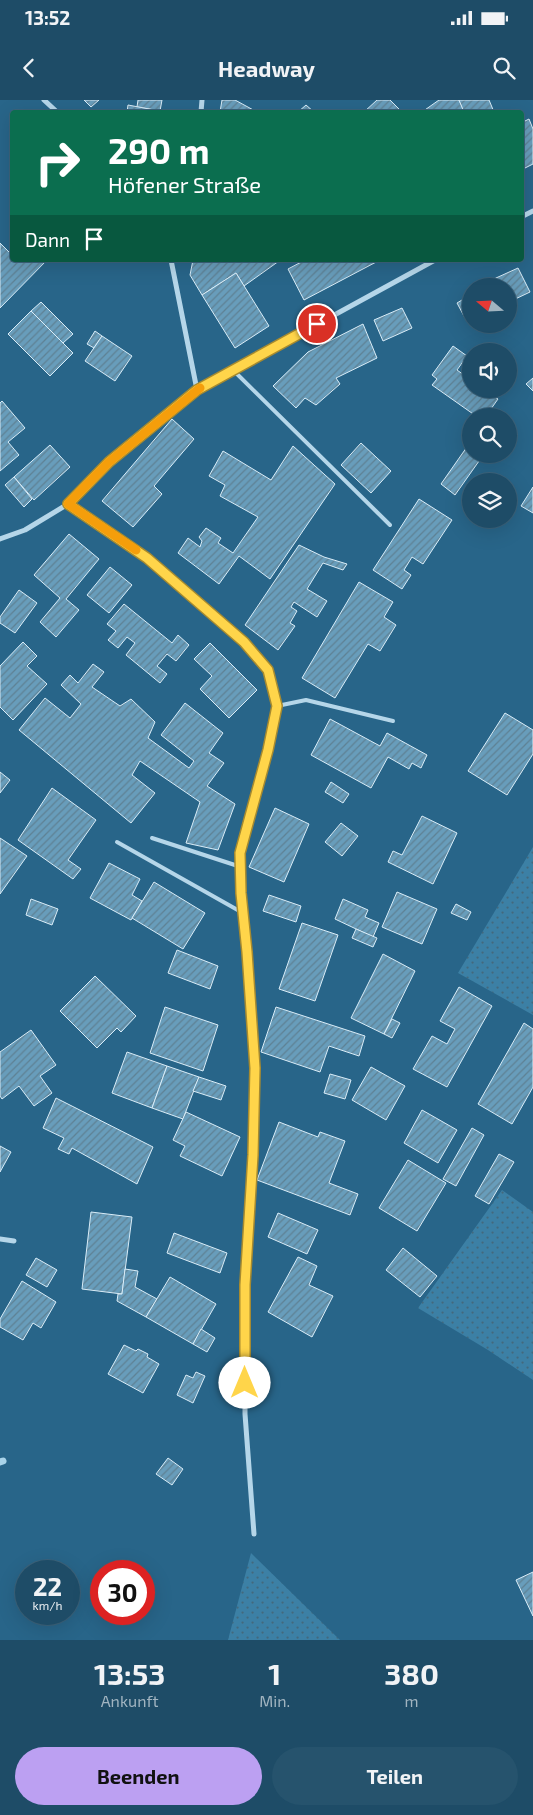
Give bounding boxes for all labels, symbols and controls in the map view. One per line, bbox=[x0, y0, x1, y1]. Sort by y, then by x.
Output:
text: 13:52 bbox=[25, 6, 70, 29]
icon: back bbox=[15, 54, 43, 82]
icon: search bbox=[490, 54, 518, 82]
text: Headway bbox=[218, 55, 315, 81]
text: 290 m bbox=[108, 129, 209, 171]
icon: right bbox=[25, 130, 90, 195]
text: Höfener Straße bbox=[108, 171, 261, 197]
icon: arrive bbox=[80, 225, 108, 253]
text: Dann bbox=[25, 228, 70, 251]
north arrow bbox=[462, 278, 518, 332]
map controls bbox=[462, 278, 517, 528]
pin bbox=[296, 303, 338, 345]
icon: arrive bbox=[303, 310, 331, 338]
button: sound bbox=[462, 343, 517, 398]
button: search bbox=[462, 408, 517, 463]
button: layers bbox=[462, 473, 517, 528]
position arrow bbox=[218, 1356, 270, 1408]
speed limit sign: 30 bbox=[90, 1560, 155, 1625]
text: 22 bbox=[33, 1571, 62, 1601]
text: km/h bbox=[33, 1598, 62, 1612]
text: 13:53 bbox=[94, 1655, 165, 1691]
text: 1 bbox=[268, 1655, 281, 1691]
text: 380 bbox=[384, 1655, 439, 1691]
text: Ankunft bbox=[101, 1691, 159, 1710]
text: Min. bbox=[259, 1691, 290, 1710]
text: m bbox=[405, 1691, 419, 1710]
button: Beenden bbox=[15, 1747, 262, 1805]
button: Teilen bbox=[272, 1747, 518, 1805]

